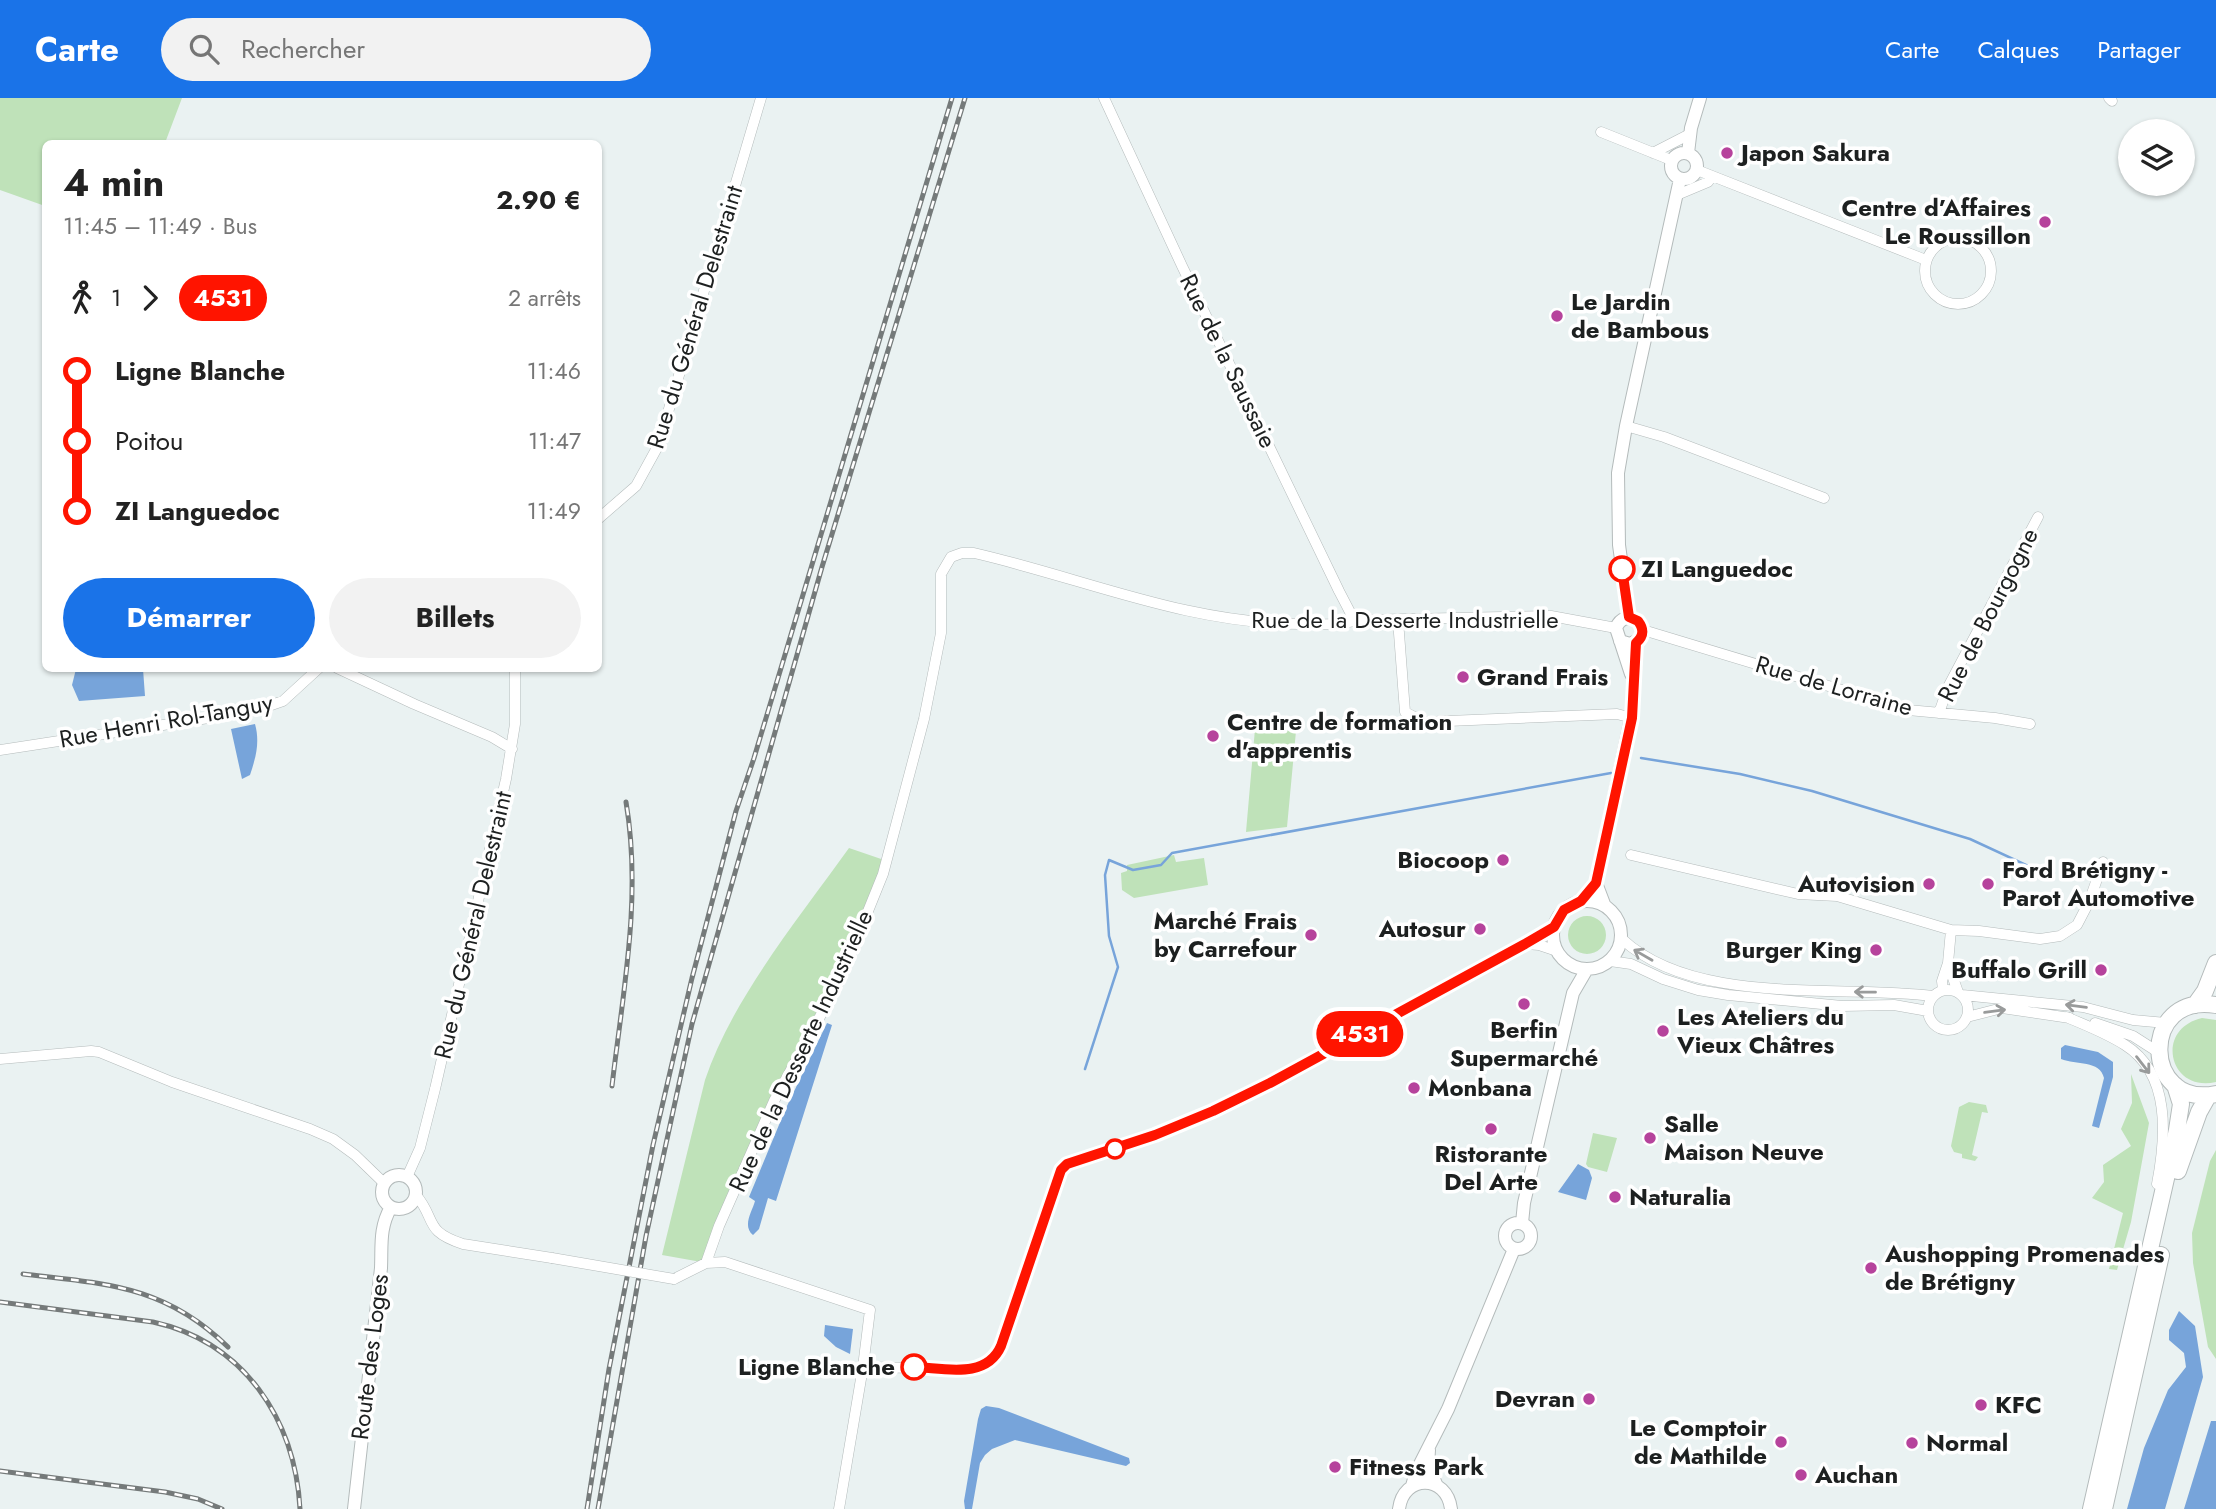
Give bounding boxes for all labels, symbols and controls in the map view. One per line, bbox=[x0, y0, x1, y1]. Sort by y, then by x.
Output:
search box bbox=[161, 18, 651, 81]
text: Carte bbox=[35, 26, 119, 73]
icon: search bbox=[185, 30, 223, 68]
text: Rechercher bbox=[241, 30, 365, 68]
text: Carte bbox=[1885, 32, 1939, 67]
text: Calques bbox=[1977, 32, 2059, 67]
text: Partager bbox=[2097, 32, 2181, 67]
map controls bbox=[2118, 119, 2195, 196]
button: layers bbox=[2118, 119, 2195, 196]
place label: Japon Sakura bbox=[1737, 135, 1890, 170]
marker: Japon Sakura bbox=[1719, 145, 1735, 161]
text: 4 min bbox=[63, 155, 164, 210]
text: 2.90 € bbox=[496, 181, 581, 219]
street label: Rue du Général Delestraint bbox=[638, 181, 751, 453]
place label: Centre d’Affaires Le Roussillon bbox=[1841, 190, 2031, 253]
text: 11:45 – 11:49 · Bus bbox=[63, 209, 257, 243]
marker: Centre d’Affaires Le Roussillon bbox=[2037, 214, 2053, 230]
street label: Rue de la Saussaie bbox=[1171, 268, 1286, 454]
icon: walk bbox=[63, 279, 101, 317]
icon: forward bbox=[131, 279, 169, 317]
text: 4531 bbox=[193, 280, 253, 315]
text: 1 bbox=[111, 281, 121, 315]
text: 2 arrêts bbox=[508, 281, 581, 315]
place label: Le Jardin de Bambous bbox=[1571, 284, 1709, 347]
marker: Le Jardin de Bambous bbox=[1549, 308, 1565, 324]
text: Ligne Blanche bbox=[115, 352, 285, 390]
text: 11:46 bbox=[527, 354, 581, 388]
text: Poitou bbox=[115, 422, 184, 460]
text: 11:47 bbox=[528, 424, 581, 458]
text: ZI Languedoc bbox=[115, 492, 280, 530]
text: 11:49 bbox=[527, 494, 581, 528]
street label: Rue de Bourgogne bbox=[1929, 522, 2047, 708]
place label: ZI Languedoc bbox=[1641, 551, 1793, 586]
marker: ZI Languedoc bbox=[1609, 556, 1635, 582]
button: Démarrer bbox=[63, 578, 315, 658]
button: Billets bbox=[329, 578, 581, 658]
street label: Rue de la Desserte Industrielle bbox=[1251, 602, 1559, 637]
street label: Rue de Lorraine bbox=[1751, 646, 1917, 725]
place label: Grand Frais bbox=[1477, 659, 1608, 694]
marker: Grand Frais bbox=[1455, 669, 1471, 685]
street label: Rue Henri Rol-Tanguy bbox=[56, 684, 276, 757]
place label: Centre de formation d'apprentis bbox=[1227, 704, 1452, 767]
marker: Centre de formation d'apprentis bbox=[1205, 728, 1221, 744]
street label: Rue du Général Delestraint bbox=[425, 787, 520, 1062]
place label: Biocoop bbox=[1397, 842, 1489, 877]
marker: Biocoop bbox=[1495, 852, 1511, 868]
place label: Ford Brétigny - Parot Automotive bbox=[2002, 852, 2195, 915]
place label: Autovision bbox=[1797, 866, 1915, 901]
marker: Autovision bbox=[1921, 876, 1937, 892]
marker: Ford Brétigny - Parot Automotive bbox=[1980, 876, 1996, 892]
place label: Marché Frais by Carrefour bbox=[1154, 903, 1297, 966]
street label: Rue de la Desserte Industrielle bbox=[720, 904, 881, 1198]
place label: Autosur bbox=[1378, 911, 1466, 946]
marker: Autosur bbox=[1472, 921, 1488, 937]
marker: Marché Frais by Carrefour bbox=[1303, 927, 1319, 943]
place label: Burger King bbox=[1725, 932, 1862, 967]
marker: Burger King bbox=[1868, 942, 1884, 958]
one-way arrow bbox=[1633, 947, 1653, 961]
place label: Buffalo Grill bbox=[1951, 952, 2087, 987]
marker: Buffalo Grill bbox=[2093, 962, 2109, 978]
one-way arrow bbox=[1853, 985, 1876, 999]
marker: Berfin Supermarché bbox=[1516, 996, 1532, 1012]
place label: Les Ateliers du Vieux Châtres bbox=[1676, 999, 1844, 1062]
one-way arrow bbox=[2065, 1000, 2088, 1013]
one-way arrow bbox=[1983, 1004, 2006, 1017]
line badge: 4531 bbox=[1311, 1011, 1409, 1057]
place label: Berfin Supermarché bbox=[1450, 1012, 1598, 1075]
text: 4531 bbox=[1330, 1016, 1390, 1051]
marker: Les Ateliers du Vieux Châtres bbox=[1655, 1023, 1671, 1039]
one-way arrow bbox=[2136, 1056, 2151, 1074]
place label: Monbana bbox=[1428, 1070, 1532, 1105]
marker: Monbana bbox=[1406, 1080, 1422, 1096]
place label: Salle Maison Neuve bbox=[1664, 1106, 1824, 1169]
marker: Ristorante Del Arte bbox=[1483, 1121, 1499, 1137]
marker: Salle Maison Neuve bbox=[1642, 1130, 1658, 1146]
place label: Ristorante Del Arte bbox=[1435, 1136, 1547, 1199]
unlabelled marker bbox=[1105, 1139, 1125, 1159]
place label: Naturalia bbox=[1629, 1179, 1731, 1214]
marker: Naturalia bbox=[1607, 1189, 1623, 1205]
place label: Aushopping Promenades de Brétigny bbox=[1884, 1236, 2164, 1299]
marker: Aushopping Promenades de Brétigny bbox=[1863, 1260, 1879, 1276]
street label: Route des Loges bbox=[342, 1272, 397, 1442]
place label: Ligne Blanche bbox=[738, 1349, 895, 1384]
marker: Ligne Blanche bbox=[901, 1354, 927, 1380]
place label: Devran bbox=[1495, 1381, 1575, 1416]
place label: KFC bbox=[1995, 1387, 2042, 1422]
marker: Devran bbox=[1581, 1391, 1597, 1407]
marker: KFC bbox=[1973, 1397, 1989, 1413]
place label: Le Comptoir de Mathilde bbox=[1630, 1410, 1767, 1473]
place label: Normal bbox=[1926, 1425, 2008, 1460]
marker: Le Comptoir de Mathilde bbox=[1773, 1434, 1789, 1450]
marker: Normal bbox=[1904, 1435, 1920, 1451]
place label: Fitness Park bbox=[1349, 1449, 1484, 1484]
place label: Auchan bbox=[1814, 1457, 1898, 1492]
marker: Fitness Park bbox=[1327, 1459, 1343, 1475]
marker: Auchan bbox=[1793, 1467, 1809, 1483]

